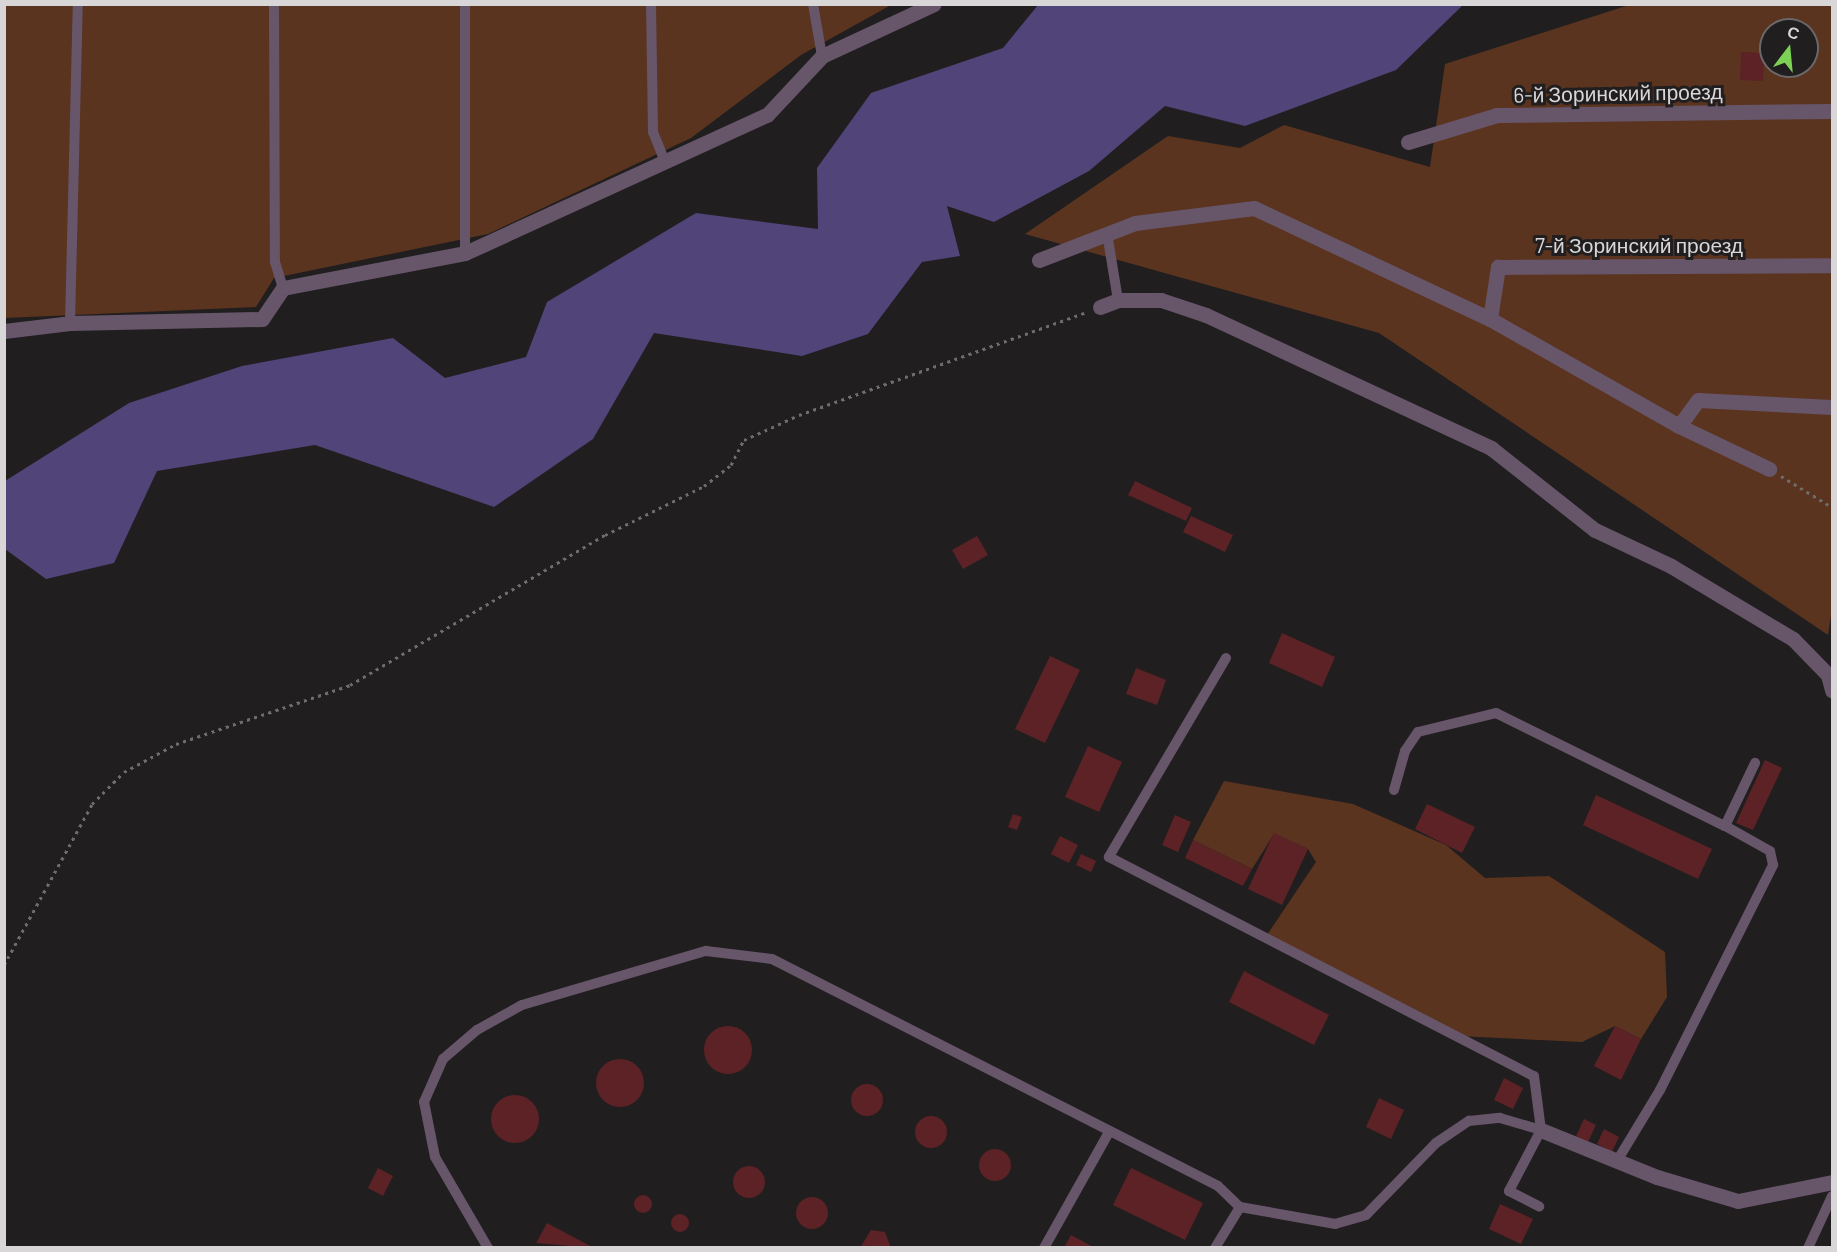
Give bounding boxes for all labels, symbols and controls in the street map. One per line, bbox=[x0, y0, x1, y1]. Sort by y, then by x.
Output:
north arrow bbox=[1759, 18, 1819, 78]
text: С bbox=[1785, 21, 1802, 43]
street label: 6-й Зоринский проезд bbox=[1513, 79, 1723, 107]
street label: 7-й Зоринский проезд bbox=[1535, 232, 1743, 258]

